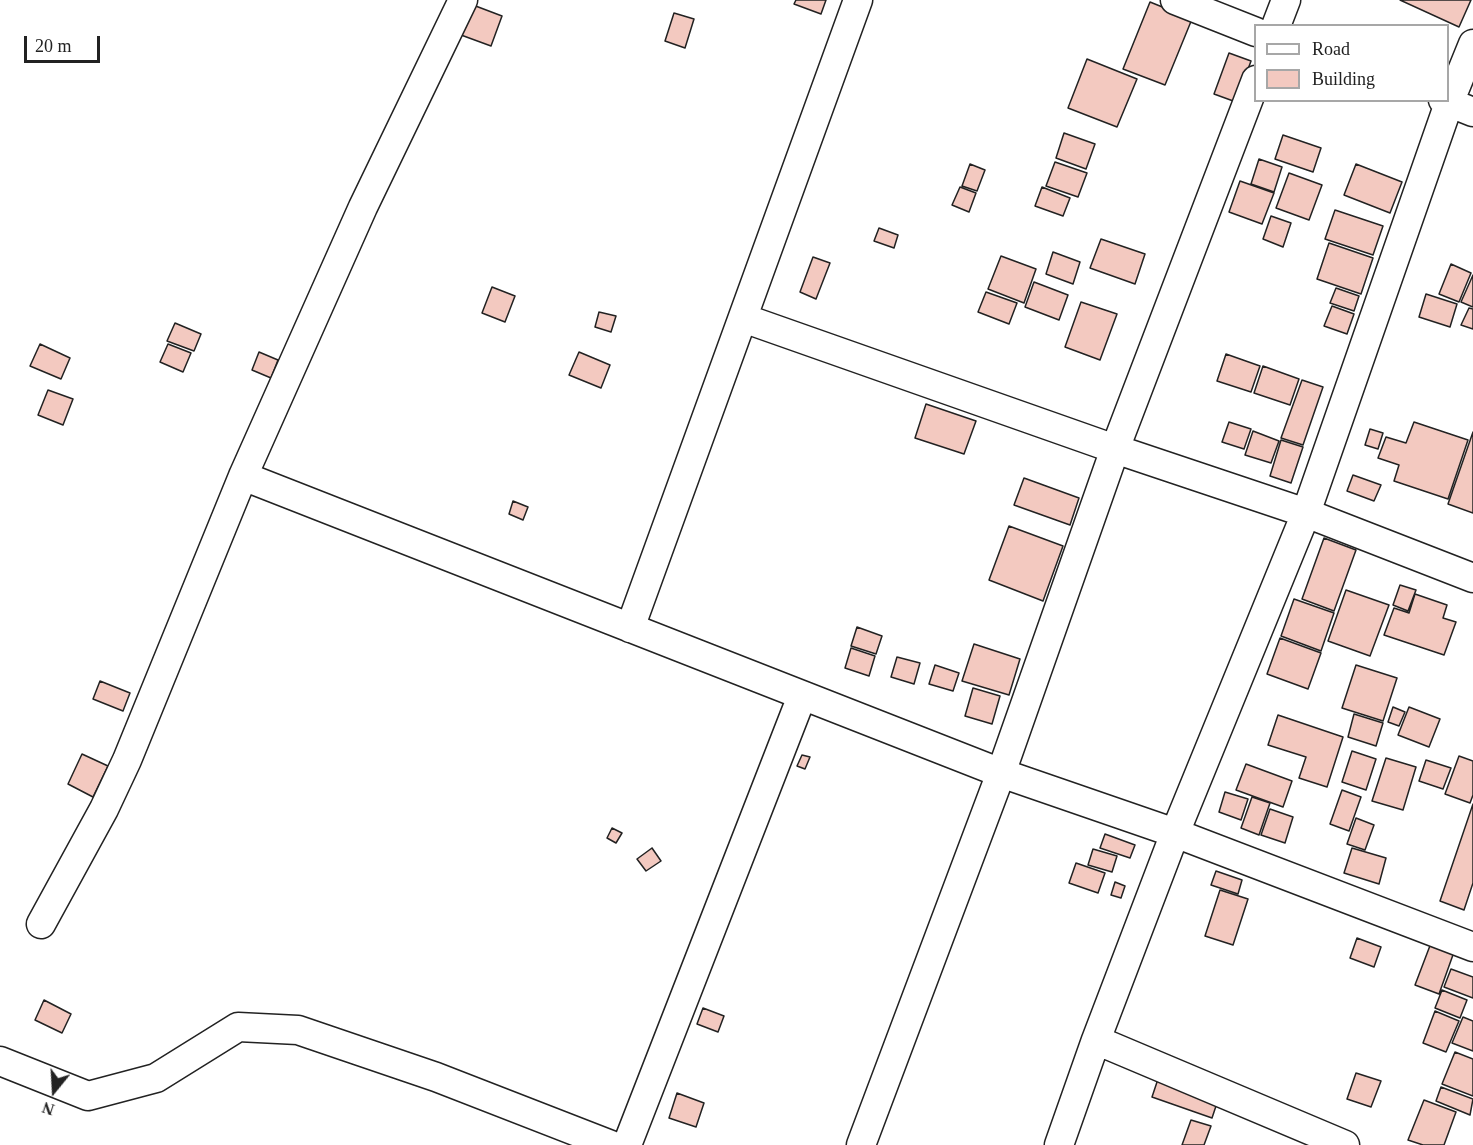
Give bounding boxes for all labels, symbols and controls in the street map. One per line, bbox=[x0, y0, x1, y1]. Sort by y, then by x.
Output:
scale bar bbox=[27, 24, 104, 62]
legend bbox=[1254, 24, 1449, 102]
text: 20 m bbox=[35, 36, 72, 56]
text: Road bbox=[1312, 39, 1350, 59]
text: Building bbox=[1312, 69, 1375, 89]
north arrow bbox=[24, 1061, 84, 1121]
text: N bbox=[40, 1099, 56, 1118]

